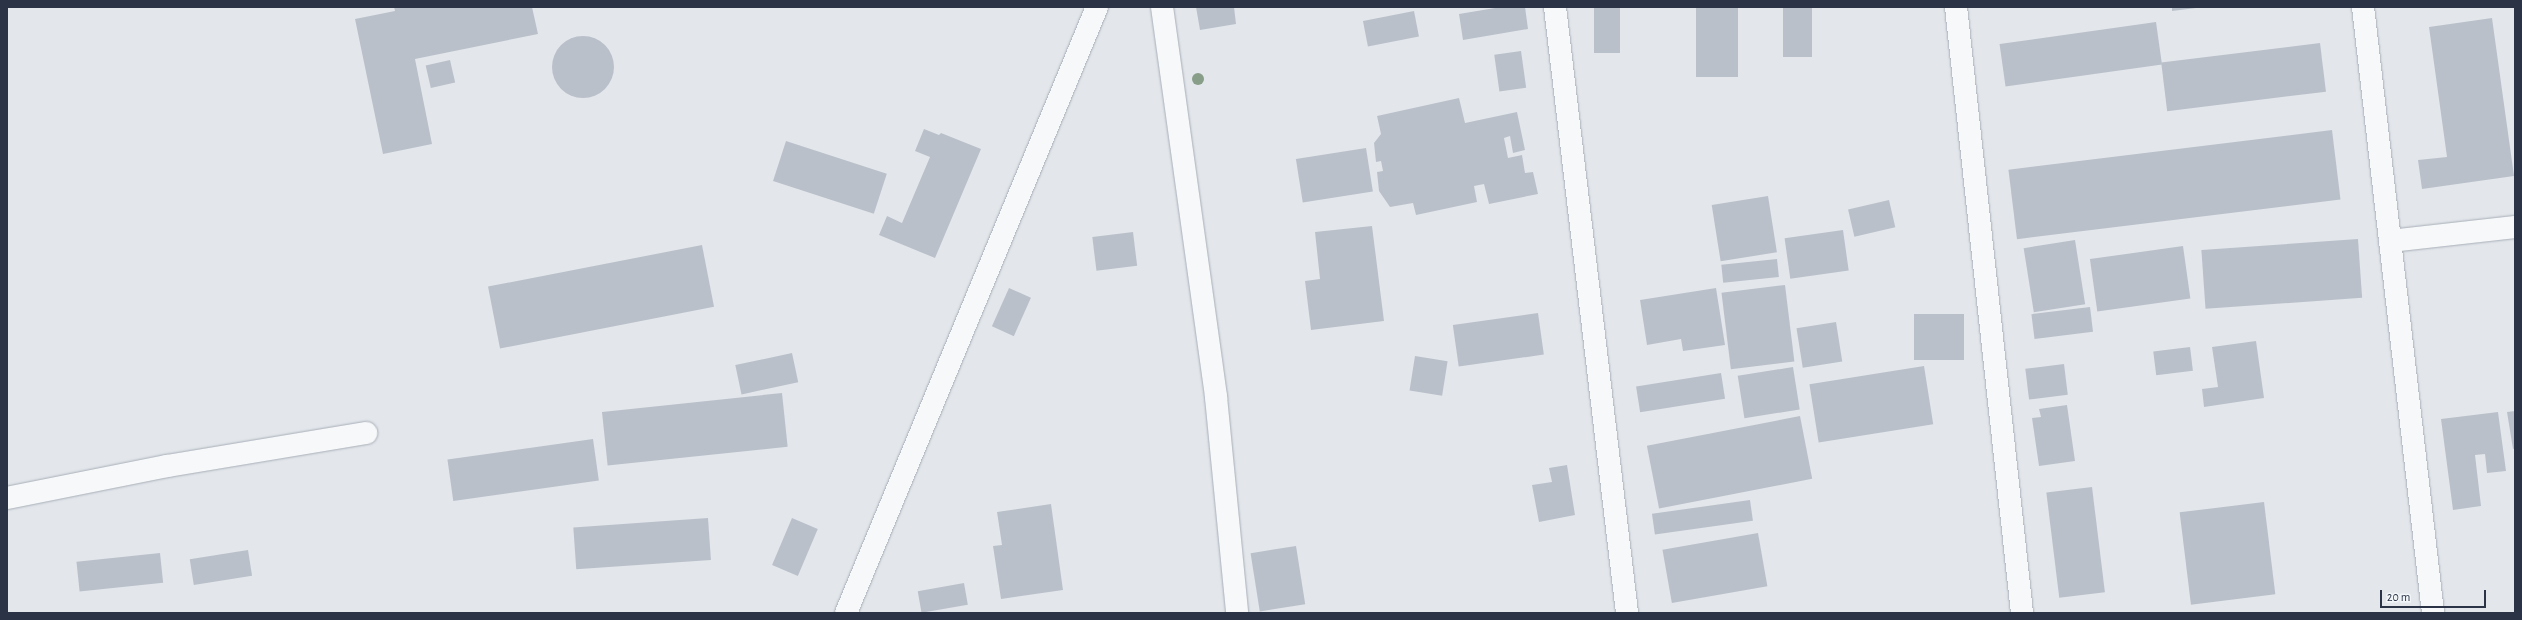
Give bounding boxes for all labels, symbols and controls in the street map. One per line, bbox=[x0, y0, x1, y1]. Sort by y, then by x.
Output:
scale bar bbox=[2382, 582, 2488, 608]
text: 20 m bbox=[2387, 591, 2410, 603]

